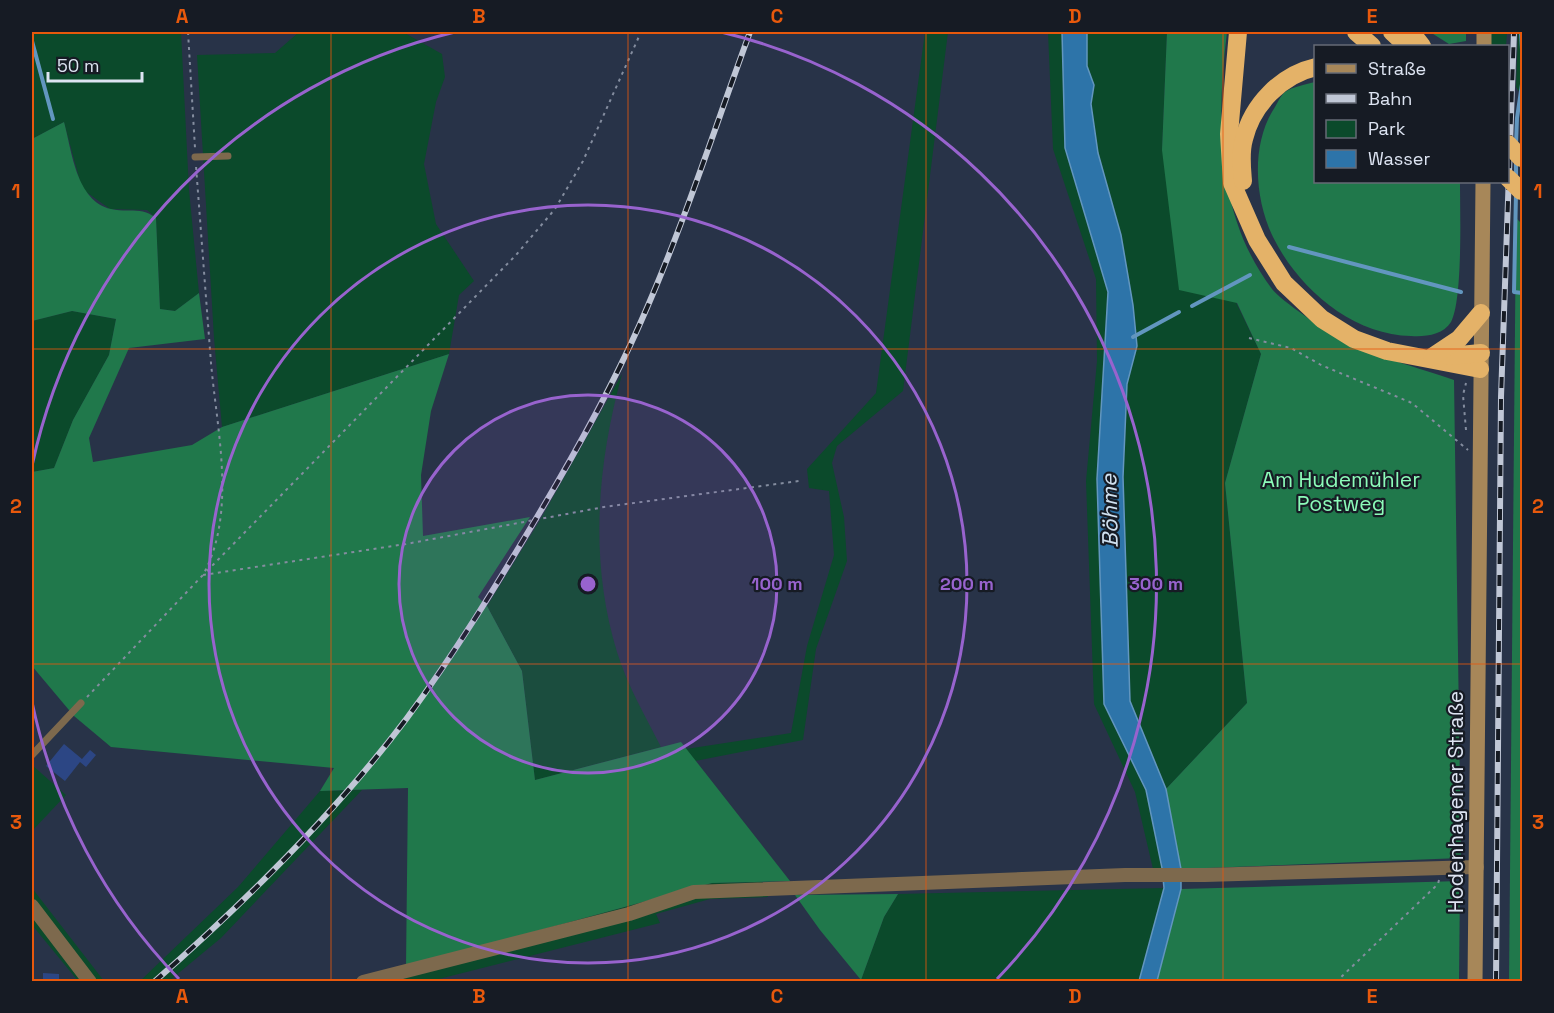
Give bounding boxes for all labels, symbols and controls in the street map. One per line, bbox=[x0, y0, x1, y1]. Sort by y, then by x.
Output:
text: A bbox=[176, 3, 189, 29]
text: B bbox=[472, 3, 486, 29]
text: C bbox=[771, 3, 784, 29]
text: D bbox=[1068, 3, 1082, 29]
text: E bbox=[1366, 3, 1378, 29]
scale bar bbox=[48, 45, 142, 83]
legend bbox=[1314, 45, 1509, 183]
text: 50 m bbox=[57, 54, 99, 77]
text: Straße bbox=[1368, 57, 1426, 80]
text: Bahn bbox=[1368, 87, 1412, 110]
text: Park bbox=[1368, 117, 1406, 140]
text: Wasser bbox=[1368, 147, 1430, 170]
text: 1 bbox=[11, 178, 21, 204]
text: 1 bbox=[1533, 178, 1543, 204]
park label: Am Hudemühler Postweg bbox=[1262, 466, 1420, 517]
water label: Böhme bbox=[1094, 473, 1124, 548]
text: 2 bbox=[10, 493, 22, 519]
text: 2 bbox=[1532, 493, 1544, 519]
text: 100 m bbox=[751, 572, 803, 595]
text: 200 m bbox=[940, 572, 994, 595]
text: 300 m bbox=[1129, 572, 1183, 595]
centre of rings bbox=[578, 574, 598, 594]
street label: Hodenhagener Straße bbox=[1442, 691, 1469, 913]
text: 3 bbox=[10, 809, 22, 835]
text: 3 bbox=[1532, 809, 1544, 835]
text: A bbox=[176, 983, 189, 1009]
text: B bbox=[472, 983, 486, 1009]
text: C bbox=[771, 983, 784, 1009]
text: D bbox=[1068, 983, 1082, 1009]
text: E bbox=[1366, 983, 1378, 1009]

